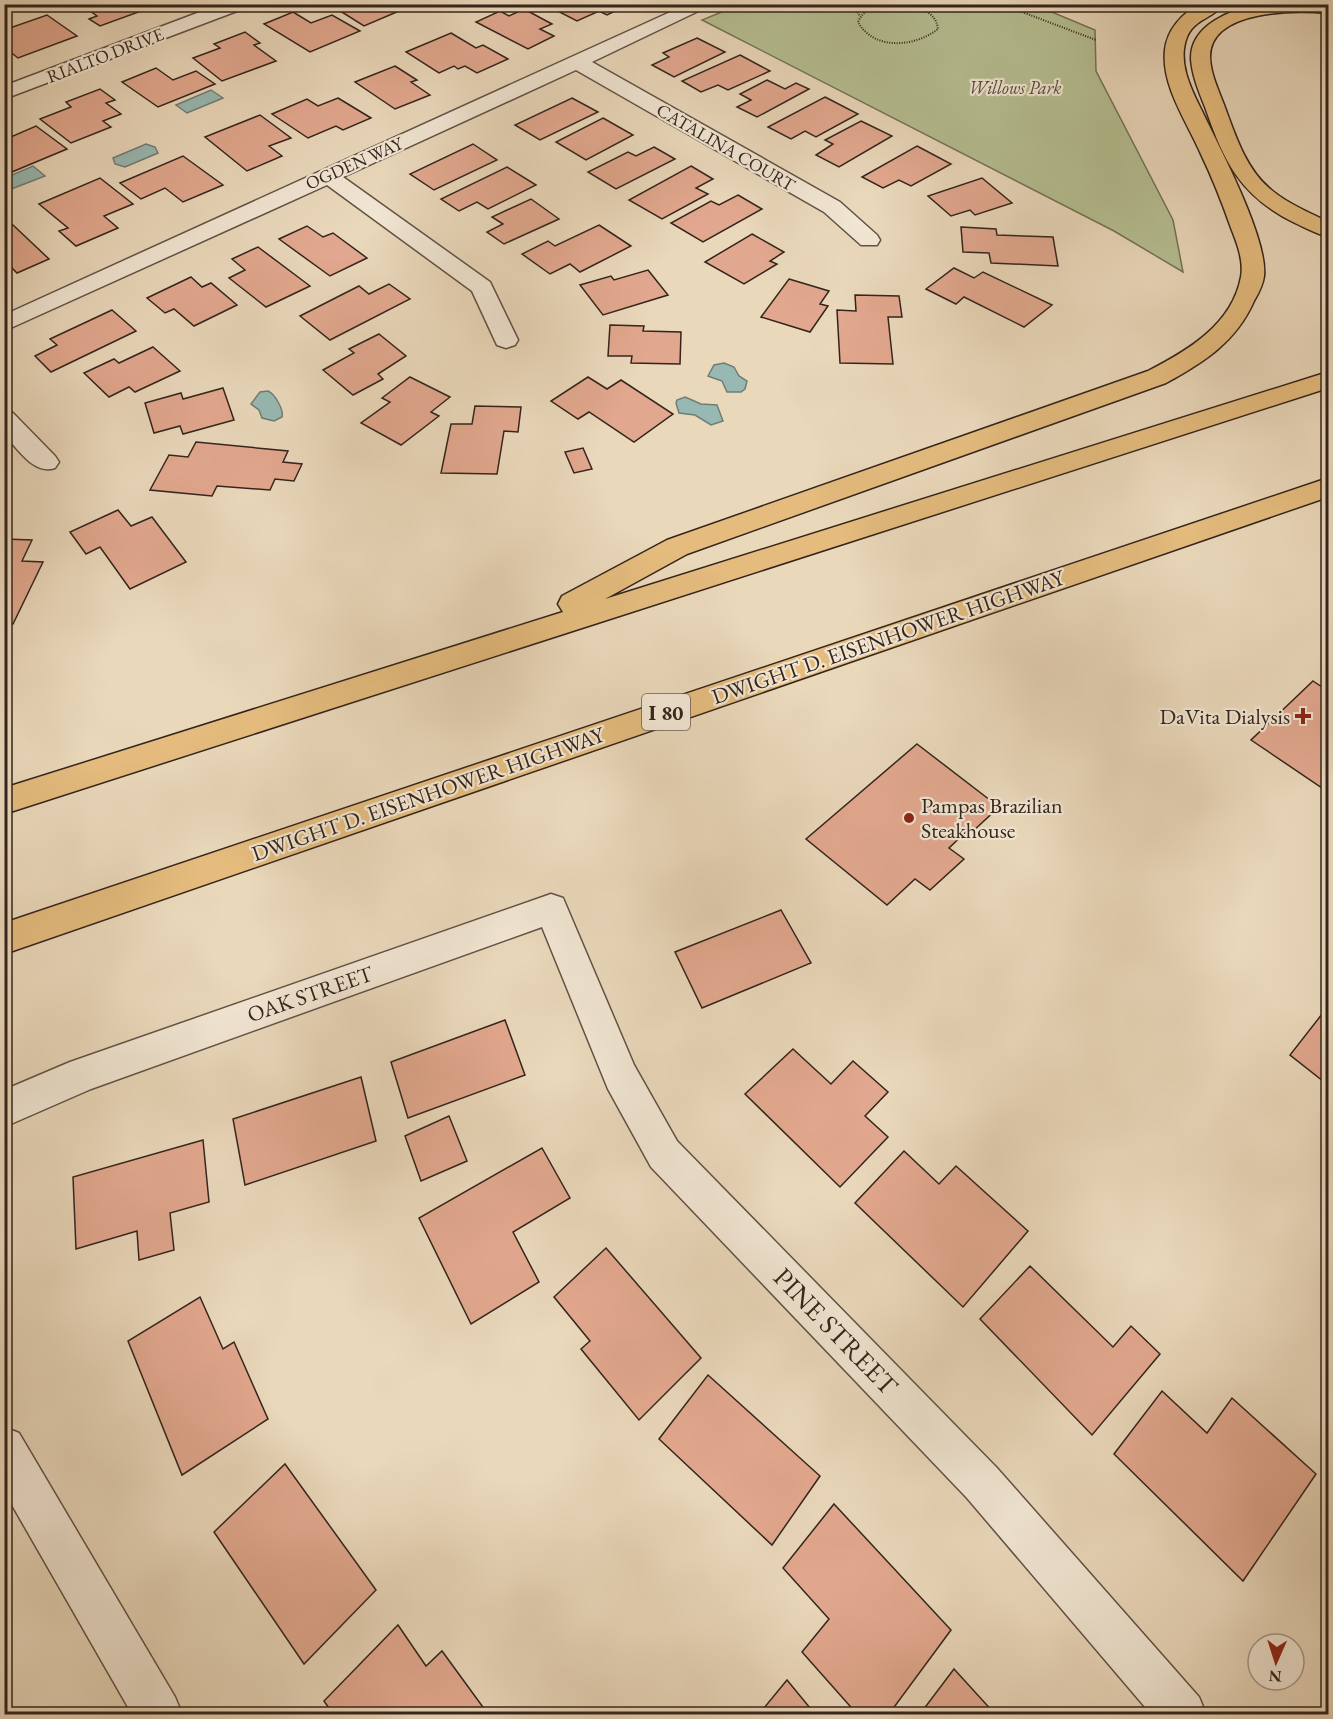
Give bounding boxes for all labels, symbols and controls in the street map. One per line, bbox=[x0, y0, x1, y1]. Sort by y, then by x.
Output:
street label: RIALTO DRIVE bbox=[43, 22, 167, 88]
park label: Willows Park bbox=[968, 76, 1062, 99]
street label: CATALINA COURT bbox=[653, 98, 800, 197]
street label: OGDEN WAY bbox=[302, 131, 408, 195]
street label: DWIGHT D. EISENHOWER HIGHWAY bbox=[708, 562, 1069, 711]
road number: I 80 bbox=[642, 694, 690, 730]
place label: DaVita Dialysis bbox=[1160, 702, 1290, 731]
marker: DaVita Dialysis bbox=[1294, 707, 1312, 725]
street label: DWIGHT D. EISENHOWER HIGHWAY bbox=[248, 719, 609, 868]
place label: Pampas Brazilian Steakhouse bbox=[921, 791, 1063, 845]
marker: Pampas Brazilian Steakhouse bbox=[902, 811, 916, 825]
street label: OAK STREET bbox=[243, 959, 377, 1029]
street label: PINE STREET bbox=[766, 1260, 906, 1403]
north arrow bbox=[1246, 1632, 1306, 1692]
text: N bbox=[1268, 1666, 1282, 1687]

